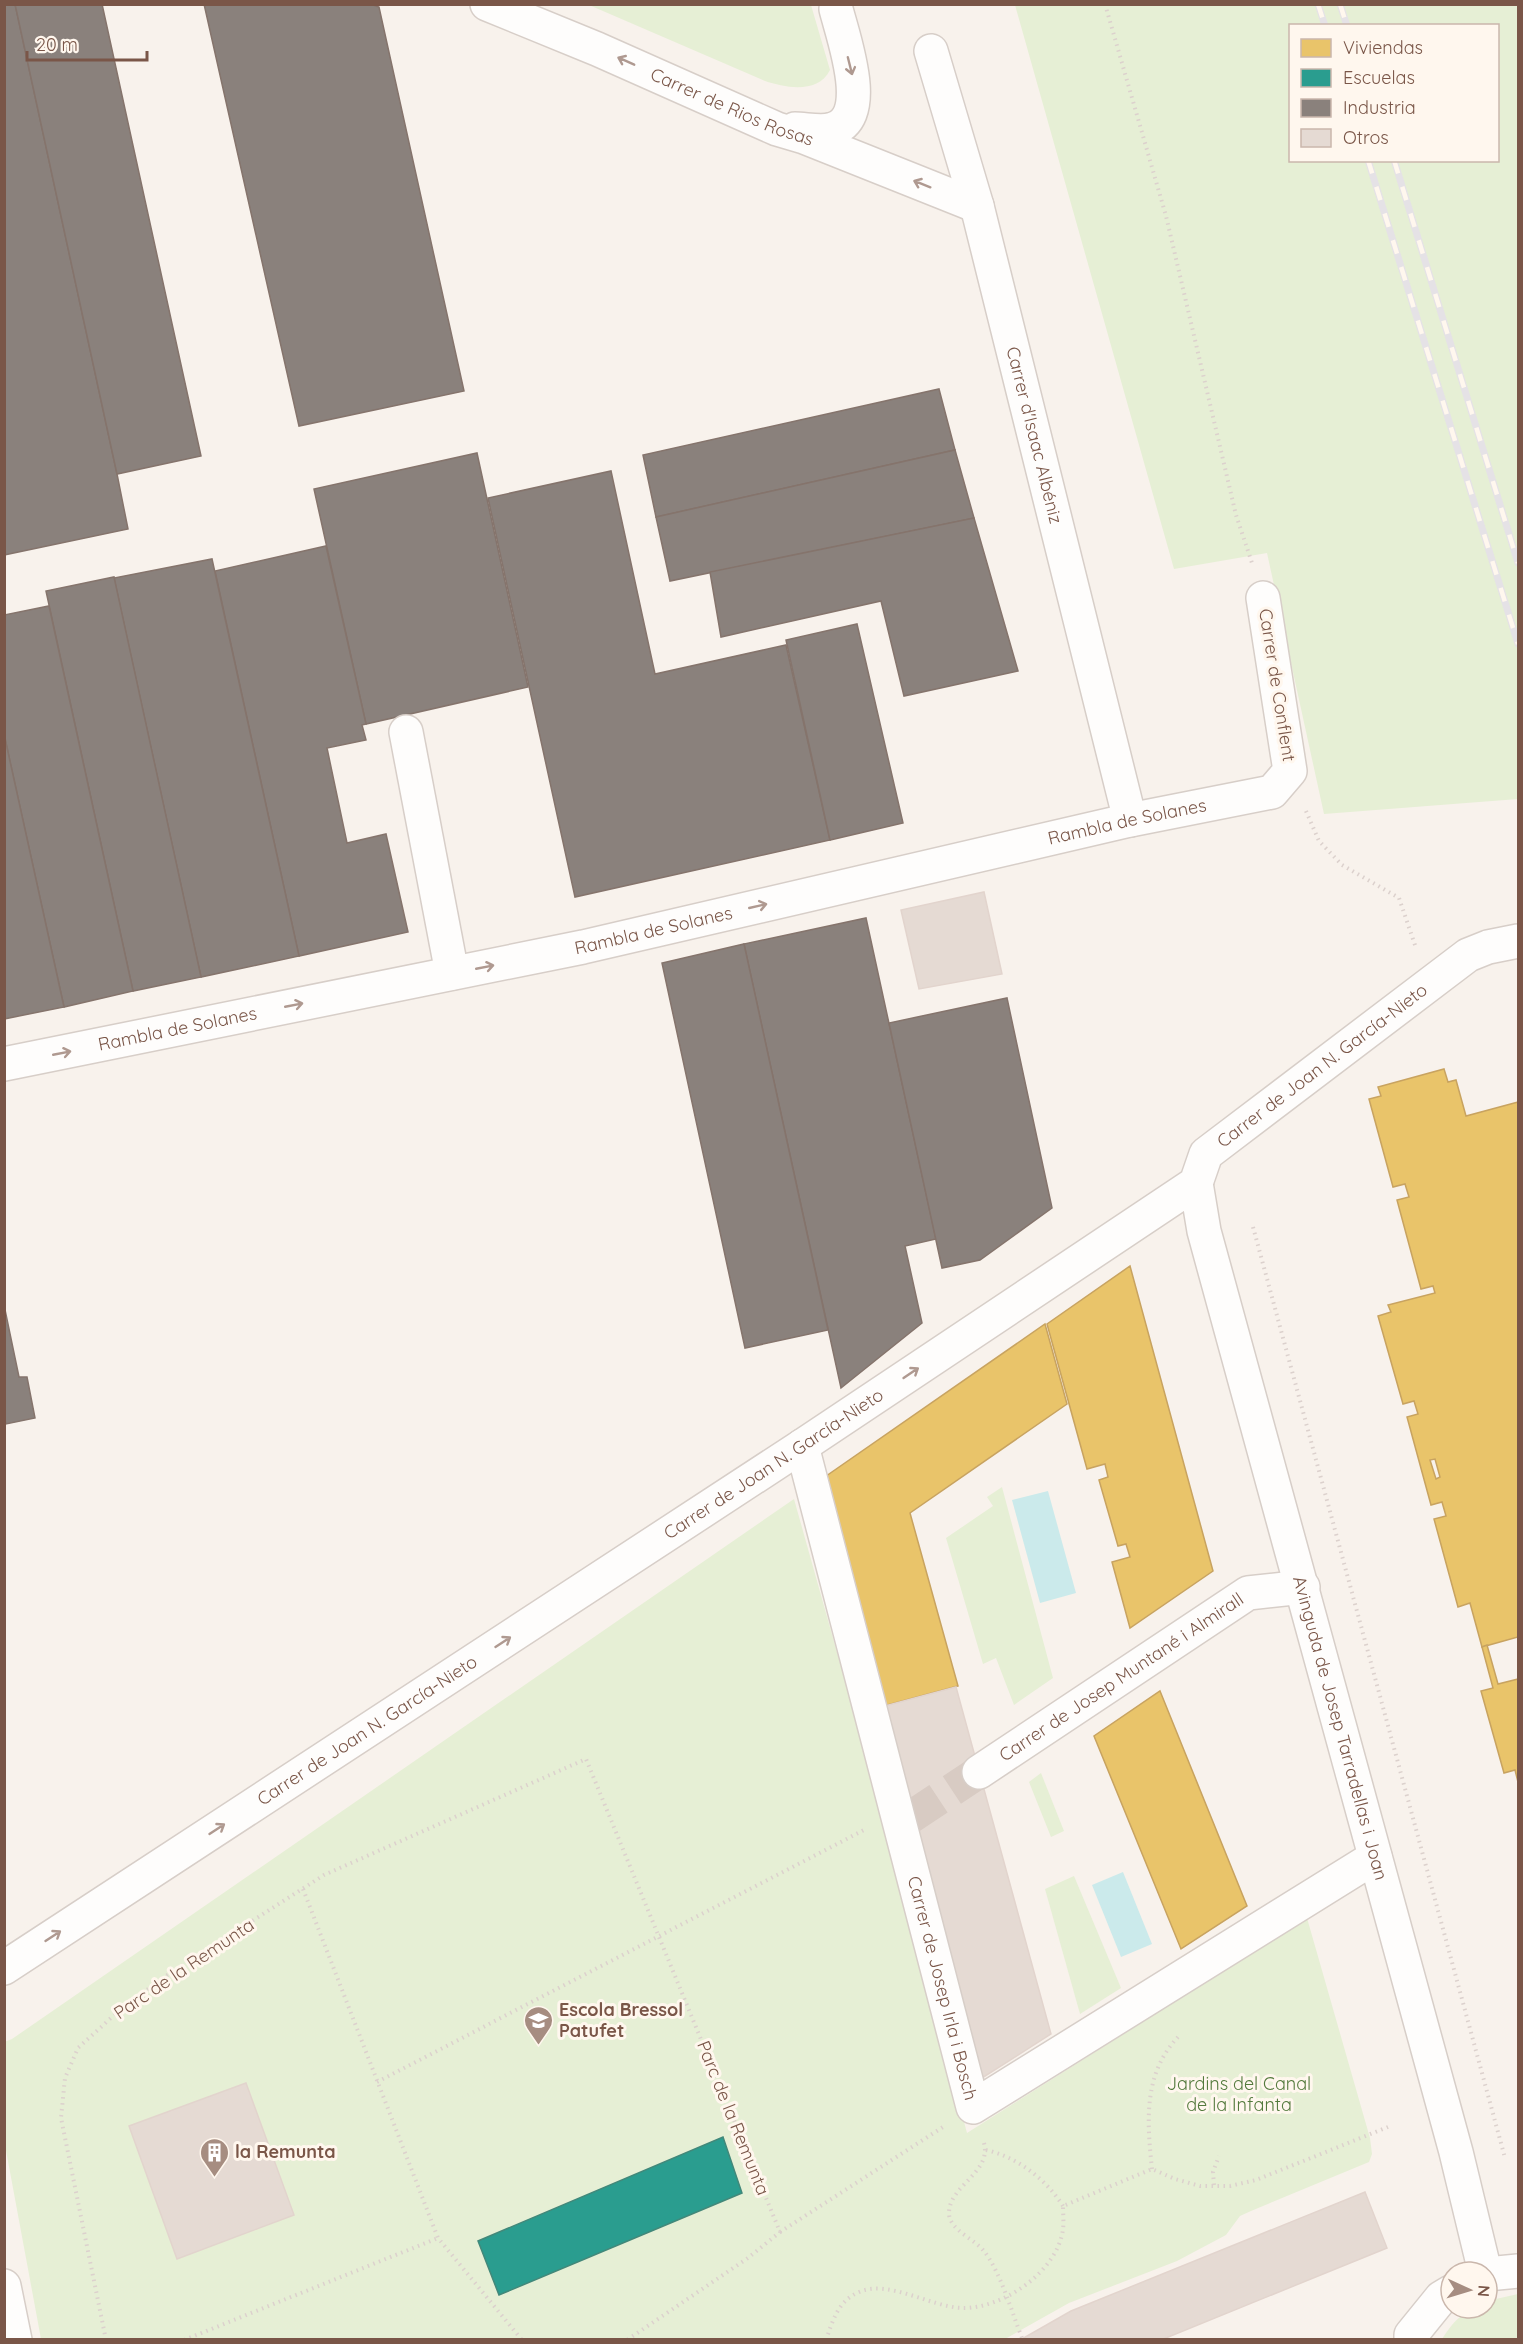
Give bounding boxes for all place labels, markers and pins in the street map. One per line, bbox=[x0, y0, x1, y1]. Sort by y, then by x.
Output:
place label: Escola Bressol Patufet bbox=[559, 1998, 683, 2042]
school or university icon: Escola Bressol Patufet bbox=[522, 2004, 554, 2046]
building icon: la Remunta bbox=[198, 2136, 230, 2178]
place label: la Remunta bbox=[235, 2140, 336, 2163]

